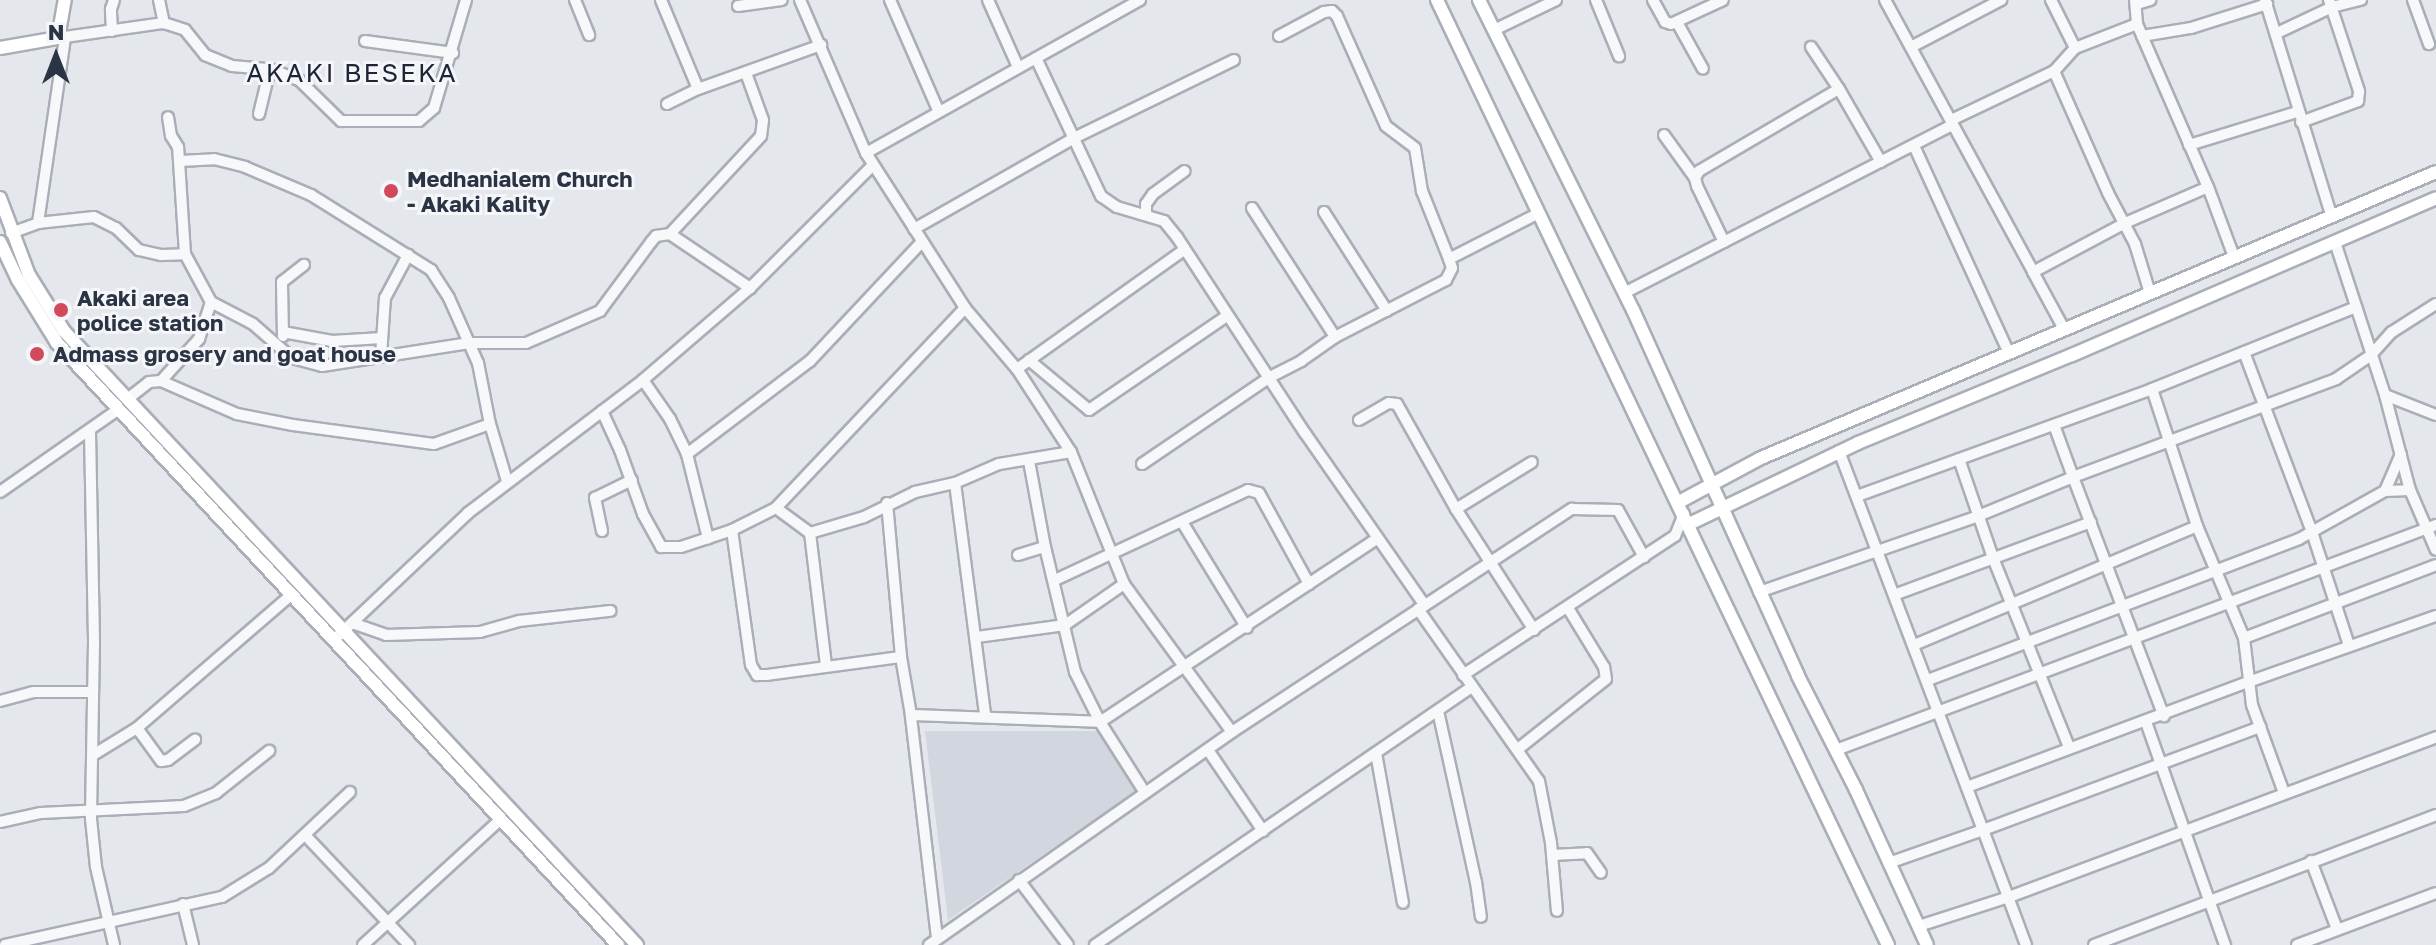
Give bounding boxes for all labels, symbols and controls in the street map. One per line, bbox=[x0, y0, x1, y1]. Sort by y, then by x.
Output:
north arrow bbox=[16, 16, 96, 96]
text: N bbox=[48, 18, 64, 45]
district label: AKAKI BESEKA bbox=[246, 57, 458, 89]
place label: Medhanialem Church - Akaki Kality bbox=[407, 165, 632, 216]
marker: Medhanialem Church - Akaki Kality bbox=[382, 182, 400, 200]
place label: Akaki area police station bbox=[77, 284, 223, 336]
marker: Akaki area police station bbox=[52, 301, 70, 319]
place label: Admass grosery and goat house bbox=[53, 341, 396, 367]
marker: Admass grosery and goat house bbox=[28, 345, 46, 363]

